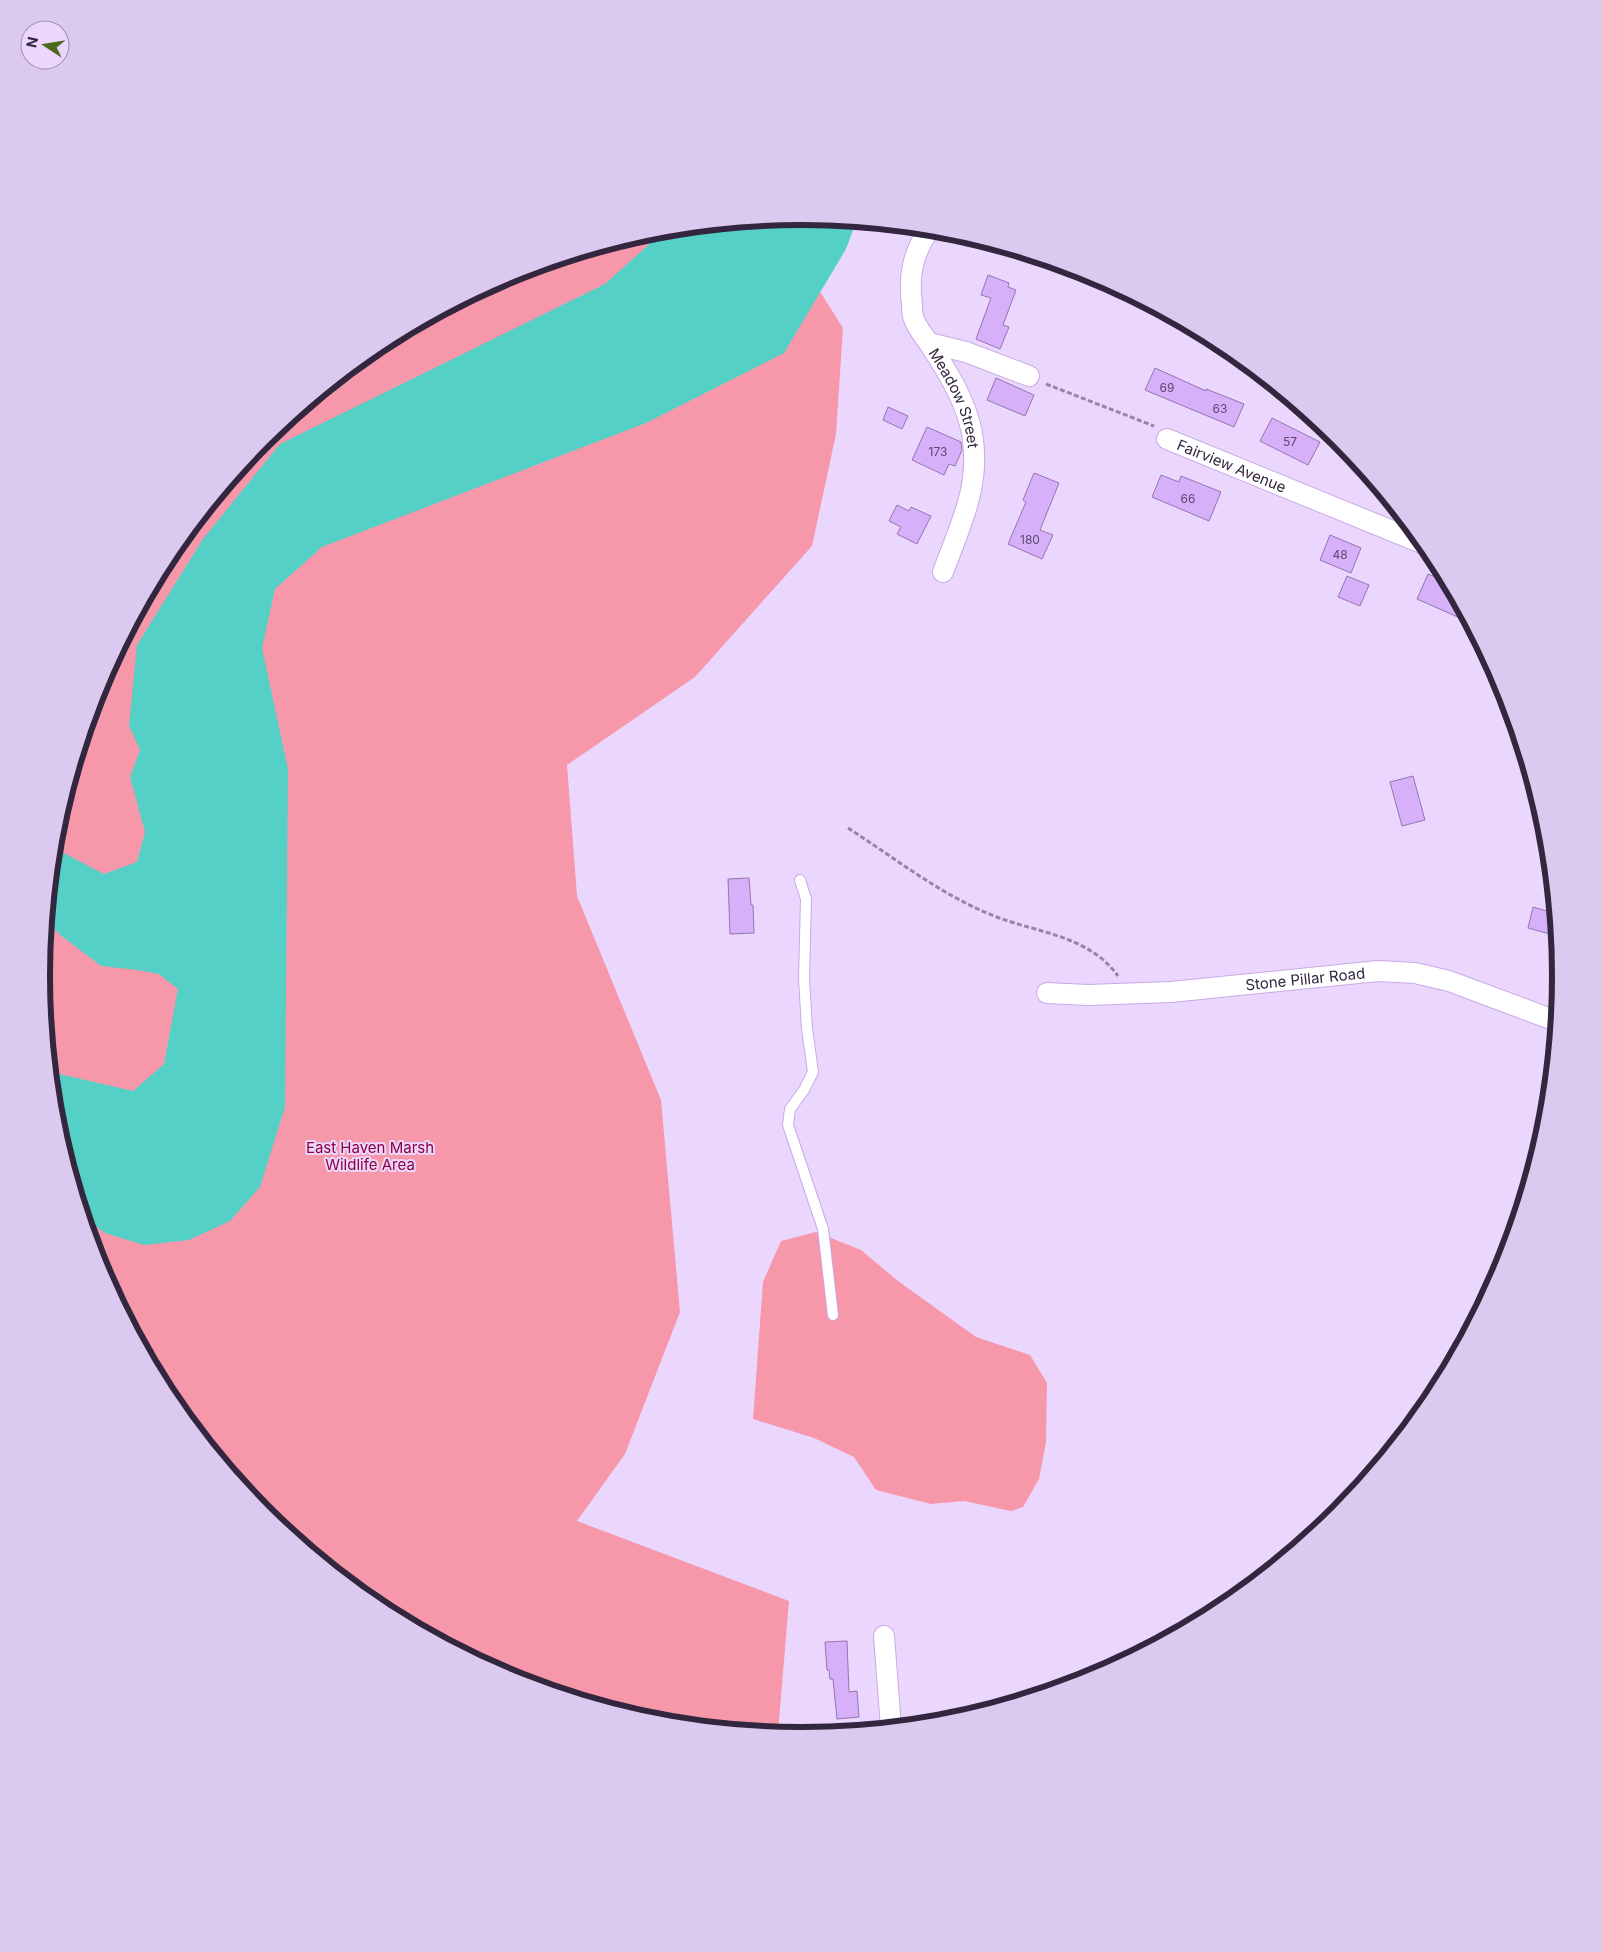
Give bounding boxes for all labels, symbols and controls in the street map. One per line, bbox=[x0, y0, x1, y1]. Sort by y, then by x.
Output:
north arrow bbox=[20, 20, 70, 70]
text: N bbox=[22, 35, 41, 49]
street label: Meadow Street bbox=[925, 344, 983, 449]
house number: 69 bbox=[1160, 380, 1174, 395]
house number: 63 bbox=[1213, 401, 1227, 416]
house number: 57 bbox=[1283, 434, 1297, 449]
street label: Fairview Avenue bbox=[1174, 435, 1289, 496]
house number: 173 bbox=[929, 444, 947, 459]
house number: 66 bbox=[1181, 491, 1195, 506]
house number: 180 bbox=[1020, 532, 1040, 547]
house number: 48 bbox=[1332, 547, 1348, 562]
street label: Stone Pillar Road bbox=[1244, 963, 1366, 994]
park label: East Haven Marsh Wildlife Area bbox=[306, 1138, 434, 1174]

